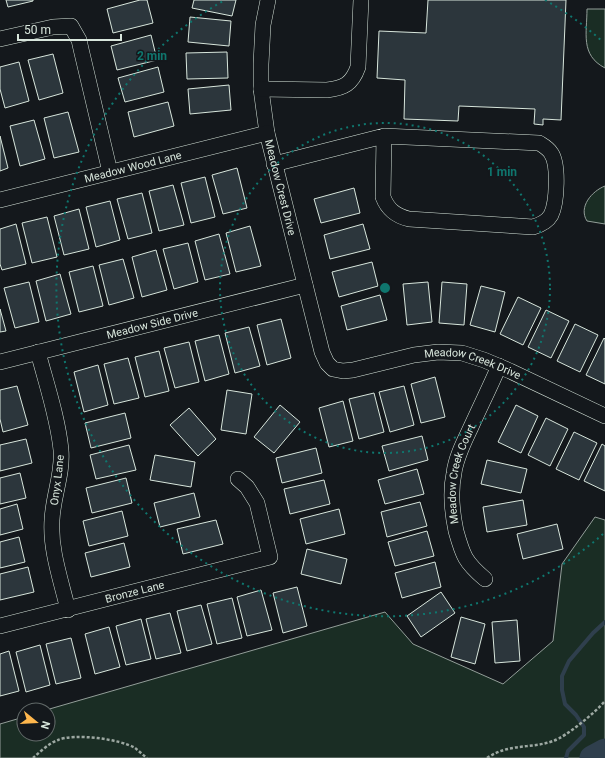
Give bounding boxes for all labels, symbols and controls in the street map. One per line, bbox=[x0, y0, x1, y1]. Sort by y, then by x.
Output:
scale bar bbox=[18, 16, 121, 42]
text: 50 m bbox=[24, 23, 51, 37]
text: 2 min bbox=[137, 49, 167, 63]
street label: Meadow Crest Drive bbox=[262, 138, 298, 237]
street label: Meadow Wood Lane bbox=[83, 149, 183, 186]
text: 1 min bbox=[487, 165, 517, 179]
centre of rings bbox=[378, 281, 392, 295]
street label: Meadow Side Drive bbox=[105, 306, 200, 342]
street label: Meadow Creek Drive bbox=[424, 346, 523, 382]
street label: Meadow Creek Court bbox=[446, 422, 479, 525]
street label: Onyx Lane bbox=[48, 454, 67, 506]
street label: Bronze Lane bbox=[104, 578, 166, 606]
north arrow bbox=[16, 702, 56, 742]
text: N bbox=[38, 719, 52, 731]

